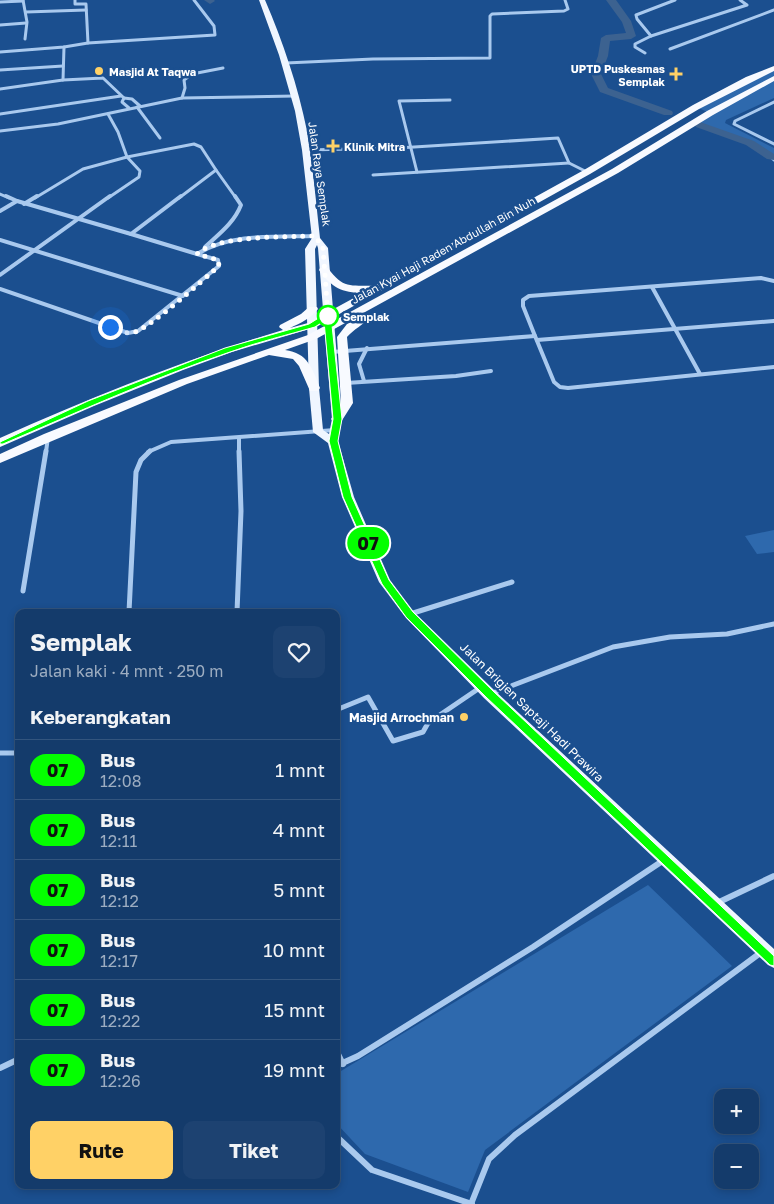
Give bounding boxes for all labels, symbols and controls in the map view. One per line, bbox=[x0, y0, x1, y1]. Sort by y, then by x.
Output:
place label: UPTD Puskesmas Semplak bbox=[571, 62, 666, 88]
marker: Masjid At Taqwa bbox=[93, 65, 105, 77]
place label: Masjid At Taqwa bbox=[109, 65, 196, 78]
marker: UPTD Puskesmas Semplak bbox=[669, 67, 683, 81]
street label: Jalan Raya Semplak bbox=[306, 121, 334, 227]
marker: Klinik Mitra bbox=[326, 139, 340, 153]
place label: Klinik Mitra bbox=[344, 140, 405, 153]
street label: Jalan Kyai Haji Raden Abdullah Bin Nuh bbox=[349, 194, 537, 306]
marker: Semplak bbox=[317, 305, 339, 327]
place label: Semplak bbox=[343, 310, 390, 323]
your location bbox=[98, 315, 123, 340]
line badge: 07 bbox=[346, 527, 390, 559]
text: 07 bbox=[357, 532, 379, 554]
button: heart bbox=[273, 626, 325, 678]
text: Semplak bbox=[30, 627, 132, 656]
street label: Jalan Brigjen Saptaji Hadi Prawira bbox=[457, 639, 607, 785]
text: Jalan kaki · 4 mnt · 250 m bbox=[30, 661, 223, 681]
text: Keberangkatan bbox=[30, 705, 171, 728]
place label: Masjid Arrochman bbox=[349, 710, 454, 725]
marker: Masjid Arrochman bbox=[458, 711, 470, 723]
text: Bus bbox=[100, 748, 135, 771]
text: 1 mnt bbox=[275, 758, 325, 781]
text: 07 bbox=[47, 759, 68, 781]
text: 12:08 bbox=[100, 771, 142, 791]
text: Bus bbox=[100, 808, 135, 831]
text: 4 mnt bbox=[273, 818, 325, 841]
text: 07 bbox=[47, 819, 68, 841]
text: 12:11 bbox=[100, 831, 137, 851]
text: Bus bbox=[100, 868, 135, 891]
text: 5 mnt bbox=[273, 878, 325, 901]
text: 07 bbox=[47, 879, 68, 901]
text: 12:12 bbox=[100, 891, 139, 911]
text: Bus bbox=[100, 928, 135, 951]
text: 10 mnt bbox=[263, 938, 325, 961]
text: 07 bbox=[47, 939, 68, 961]
text: 12:17 bbox=[100, 951, 138, 971]
text: Bus bbox=[100, 988, 135, 1011]
text: 15 mnt bbox=[264, 998, 325, 1021]
text: 07 bbox=[47, 999, 68, 1021]
text: 12:22 bbox=[100, 1011, 140, 1031]
text: Bus bbox=[100, 1048, 135, 1071]
text: 19 mnt bbox=[264, 1058, 325, 1081]
text: 07 bbox=[47, 1059, 68, 1081]
text: 12:26 bbox=[100, 1071, 141, 1091]
map controls bbox=[714, 1089, 759, 1189]
button: + bbox=[714, 1089, 759, 1134]
button: Rute bbox=[30, 1121, 173, 1179]
button: Tiket bbox=[183, 1121, 325, 1179]
button: − bbox=[714, 1144, 759, 1189]

